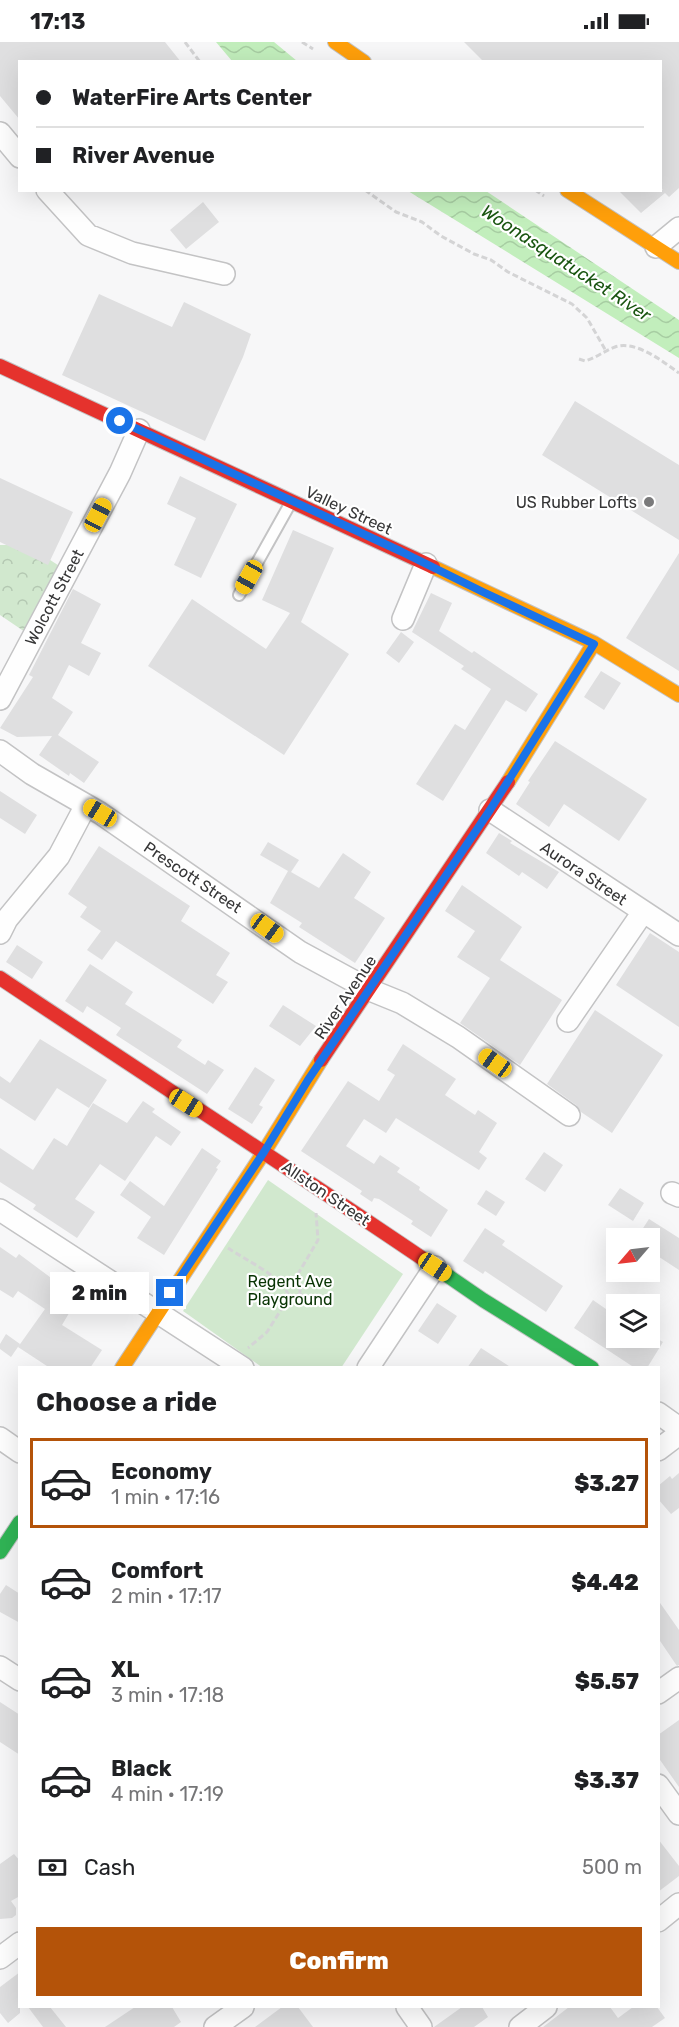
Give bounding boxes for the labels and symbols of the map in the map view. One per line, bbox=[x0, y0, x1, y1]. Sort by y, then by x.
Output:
water label: Woonasquatucket River bbox=[477, 200, 656, 327]
route start bbox=[106, 407, 133, 434]
street label: Valley Street bbox=[302, 482, 395, 539]
place label: US Rubber Lofts bbox=[516, 493, 637, 512]
car bbox=[82, 495, 114, 535]
marker: US Rubber Lofts bbox=[642, 495, 656, 509]
street label: Wolcott Street bbox=[21, 546, 88, 649]
car bbox=[232, 557, 266, 597]
car bbox=[80, 796, 120, 830]
street label: Aurora Street bbox=[537, 837, 631, 909]
street label: Prescott Street bbox=[140, 838, 245, 917]
car bbox=[247, 910, 287, 946]
street label: River Avenue bbox=[310, 952, 380, 1043]
car bbox=[475, 1045, 515, 1081]
car bbox=[166, 1086, 206, 1120]
street label: Allston Street bbox=[278, 1157, 373, 1230]
north arrow bbox=[606, 1228, 660, 1282]
car bbox=[415, 1249, 455, 1285]
callout: 2 min bbox=[50, 1272, 149, 1314]
park label: Regent Ave Playground bbox=[248, 1272, 333, 1309]
route end bbox=[156, 1279, 183, 1306]

